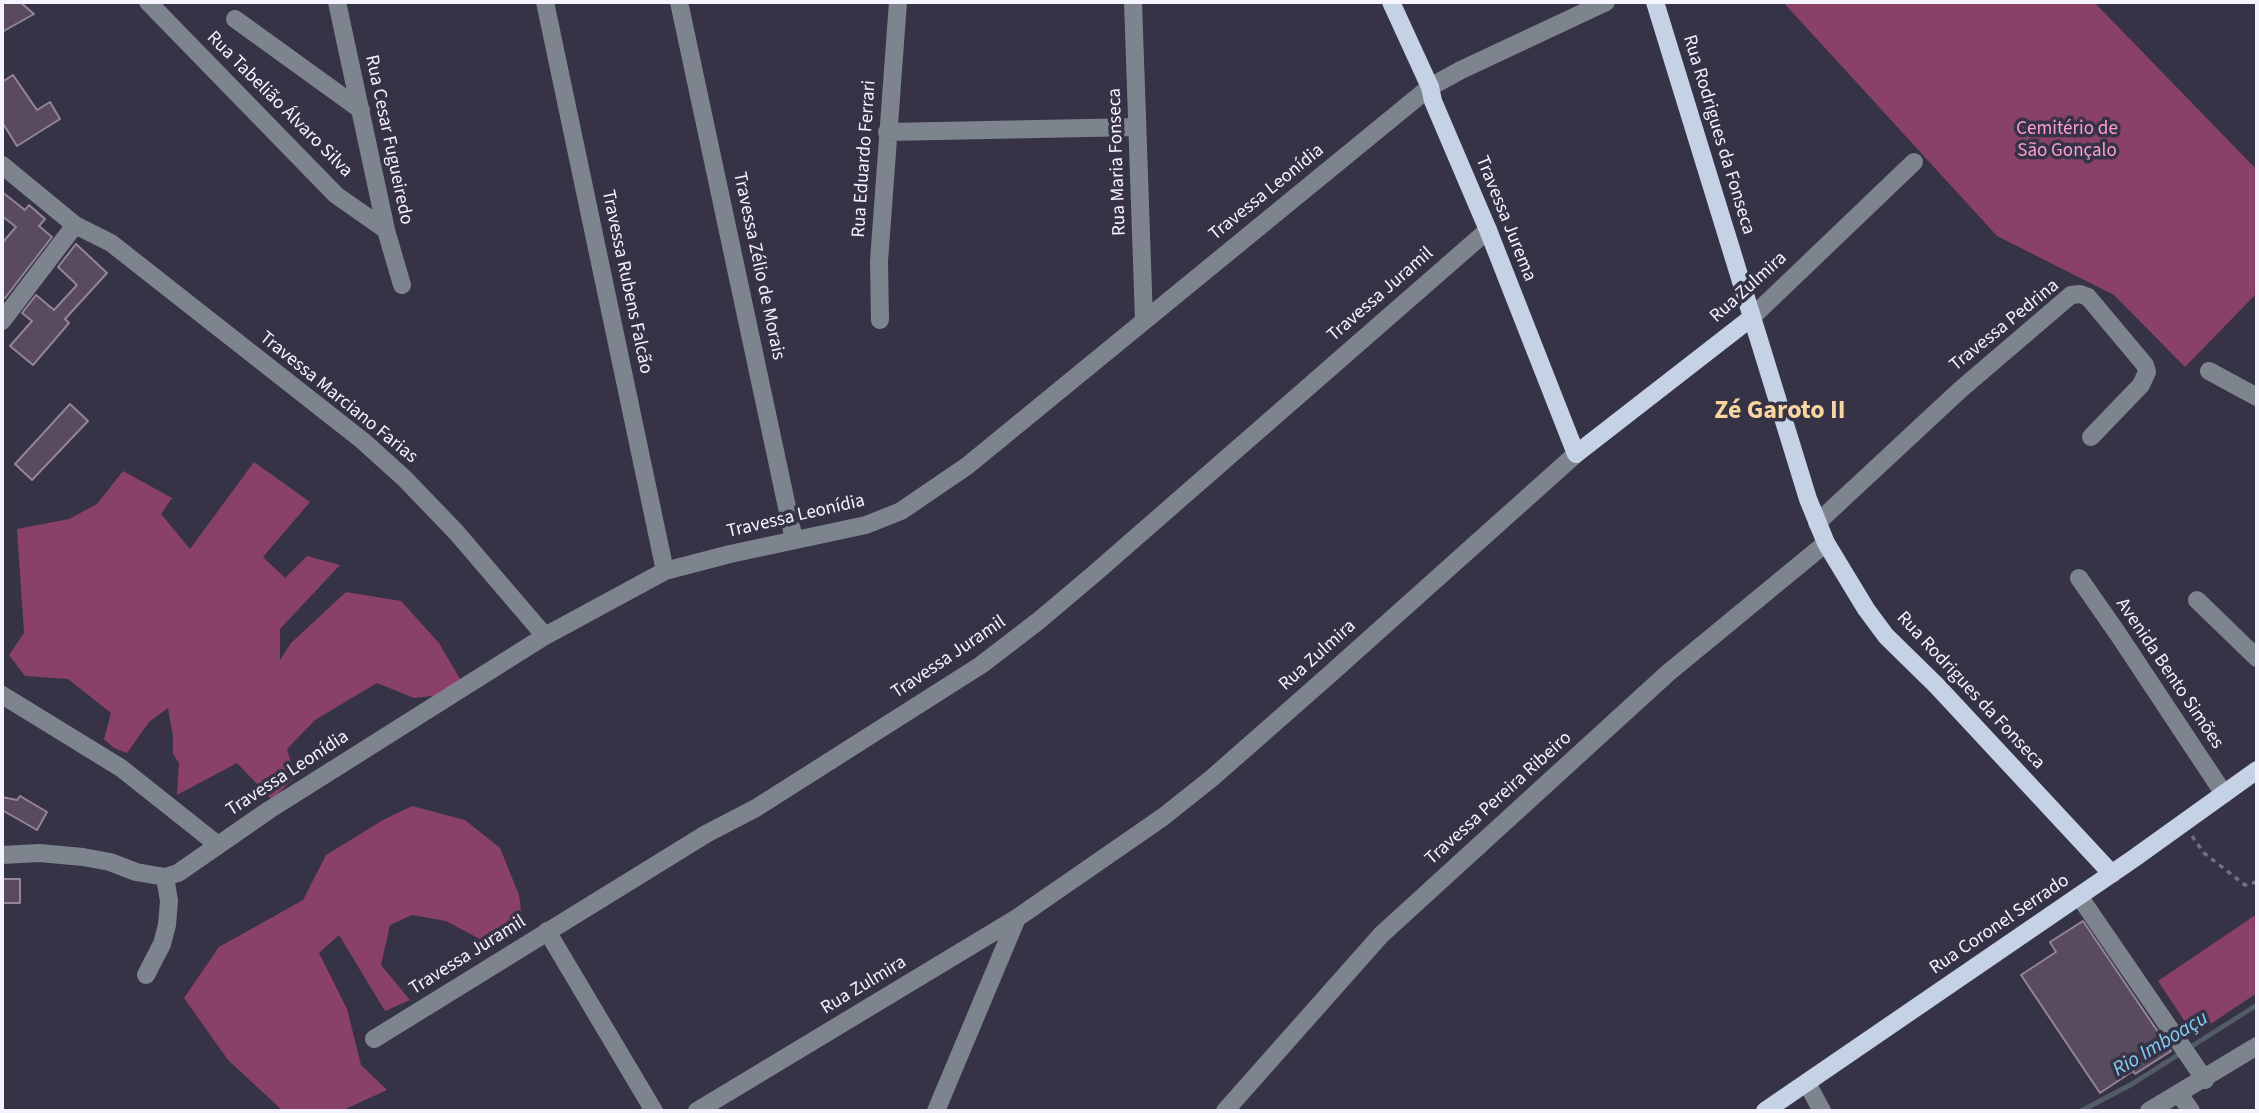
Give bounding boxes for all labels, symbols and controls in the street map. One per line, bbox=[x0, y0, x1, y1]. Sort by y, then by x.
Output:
street label: Rua Tabelião Álvaro Silva bbox=[201, 27, 357, 183]
street label: Rua Rodrigues da Fonseca bbox=[1677, 32, 1759, 238]
street label: Rua Cesar Fugueiredo bbox=[359, 53, 417, 227]
street label: Rua Eduardo Ferrari bbox=[848, 79, 882, 239]
street label: Rua Maria Fonseca bbox=[1104, 88, 1132, 236]
park label: Cemitério de São Gonçalo bbox=[2016, 119, 2118, 163]
street label: Travessa Leonídia bbox=[1205, 140, 1329, 246]
street label: Travessa Jurema bbox=[1469, 153, 1541, 285]
street label: Travessa Zélio de Morais bbox=[727, 170, 789, 362]
street label: Travessa Rubens Falcão bbox=[595, 188, 657, 376]
street label: Travessa Juramil bbox=[1323, 243, 1439, 347]
street label: Rua Zulmira bbox=[1706, 248, 1792, 328]
street label: Travessa Pedrina bbox=[1946, 275, 2064, 377]
street label: Travessa Marciano Farias bbox=[254, 327, 422, 469]
district label: Zé Garoto II bbox=[1714, 396, 1846, 428]
street label: Travessa Leonídia bbox=[725, 490, 867, 544]
street label: Avenida Bento Simões bbox=[2110, 594, 2228, 754]
street label: Rua Rodrigues da Fonseca bbox=[1891, 607, 2049, 775]
street label: Travessa Juramil bbox=[888, 611, 1010, 705]
street label: Rua Zulmira bbox=[1275, 616, 1361, 696]
street label: Travessa Leonídia bbox=[223, 726, 353, 822]
street label: Travessa Pereira Ribeiro bbox=[1421, 727, 1577, 871]
street label: Rua Coronel Serrado bbox=[1926, 870, 2074, 980]
street label: Travessa Juramil bbox=[406, 911, 530, 1001]
street label: Rua Zulmira bbox=[817, 952, 911, 1020]
water label: Rio Imboaçu bbox=[2109, 1007, 2213, 1083]

